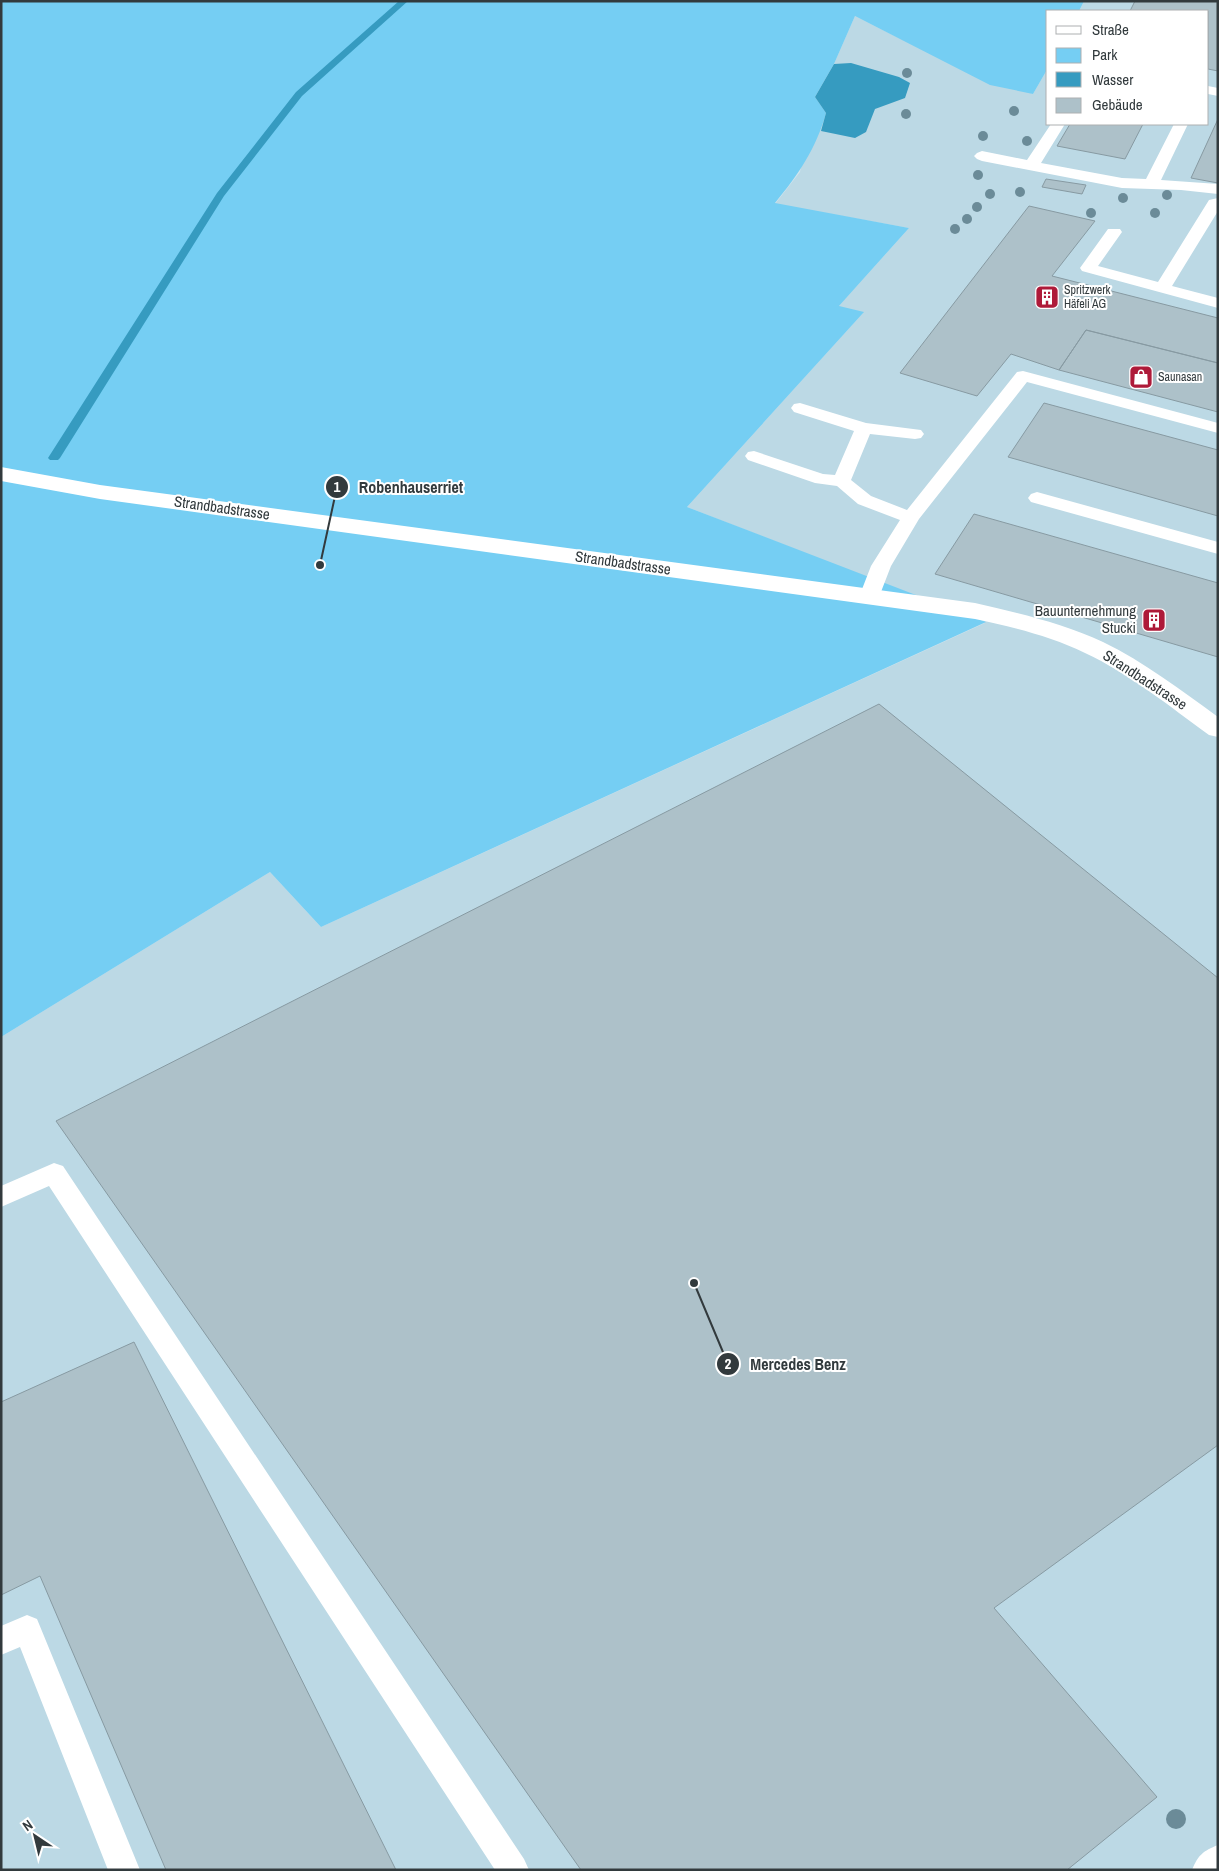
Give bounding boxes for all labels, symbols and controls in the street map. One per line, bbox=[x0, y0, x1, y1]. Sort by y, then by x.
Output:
legend bbox=[1046, 10, 1209, 125]
text: Straße bbox=[1092, 19, 1129, 40]
text: Park bbox=[1092, 44, 1118, 65]
text: Wasser bbox=[1092, 69, 1133, 90]
text: Gebäude bbox=[1092, 94, 1143, 115]
place label: Spritzwerk Häfeli AG bbox=[1064, 282, 1111, 312]
building icon: Spritzwerk Häfeli AG bbox=[1034, 284, 1060, 310]
shop icon: Saunasan bbox=[1128, 364, 1154, 390]
place label: Saunasan bbox=[1158, 369, 1202, 385]
callout: Robenhauserriet bbox=[324, 472, 473, 503]
text: 1 bbox=[334, 476, 341, 497]
text: Robenhauserriet bbox=[359, 476, 464, 498]
street label: Strandbadstrasse bbox=[173, 490, 271, 525]
street label: Strandbadstrasse bbox=[574, 545, 672, 580]
place label: Bauunternehmung Stucki bbox=[1035, 600, 1136, 638]
building icon: Bauunternehmung Stucki bbox=[1141, 607, 1167, 633]
street label: Strandbadstrasse bbox=[1099, 645, 1192, 715]
callout: Mercedes Benz bbox=[715, 1349, 856, 1380]
text: 2 bbox=[725, 1353, 732, 1374]
text: Mercedes Benz bbox=[750, 1353, 846, 1375]
north arrow bbox=[10, 1811, 60, 1861]
text: N bbox=[19, 1816, 36, 1835]

